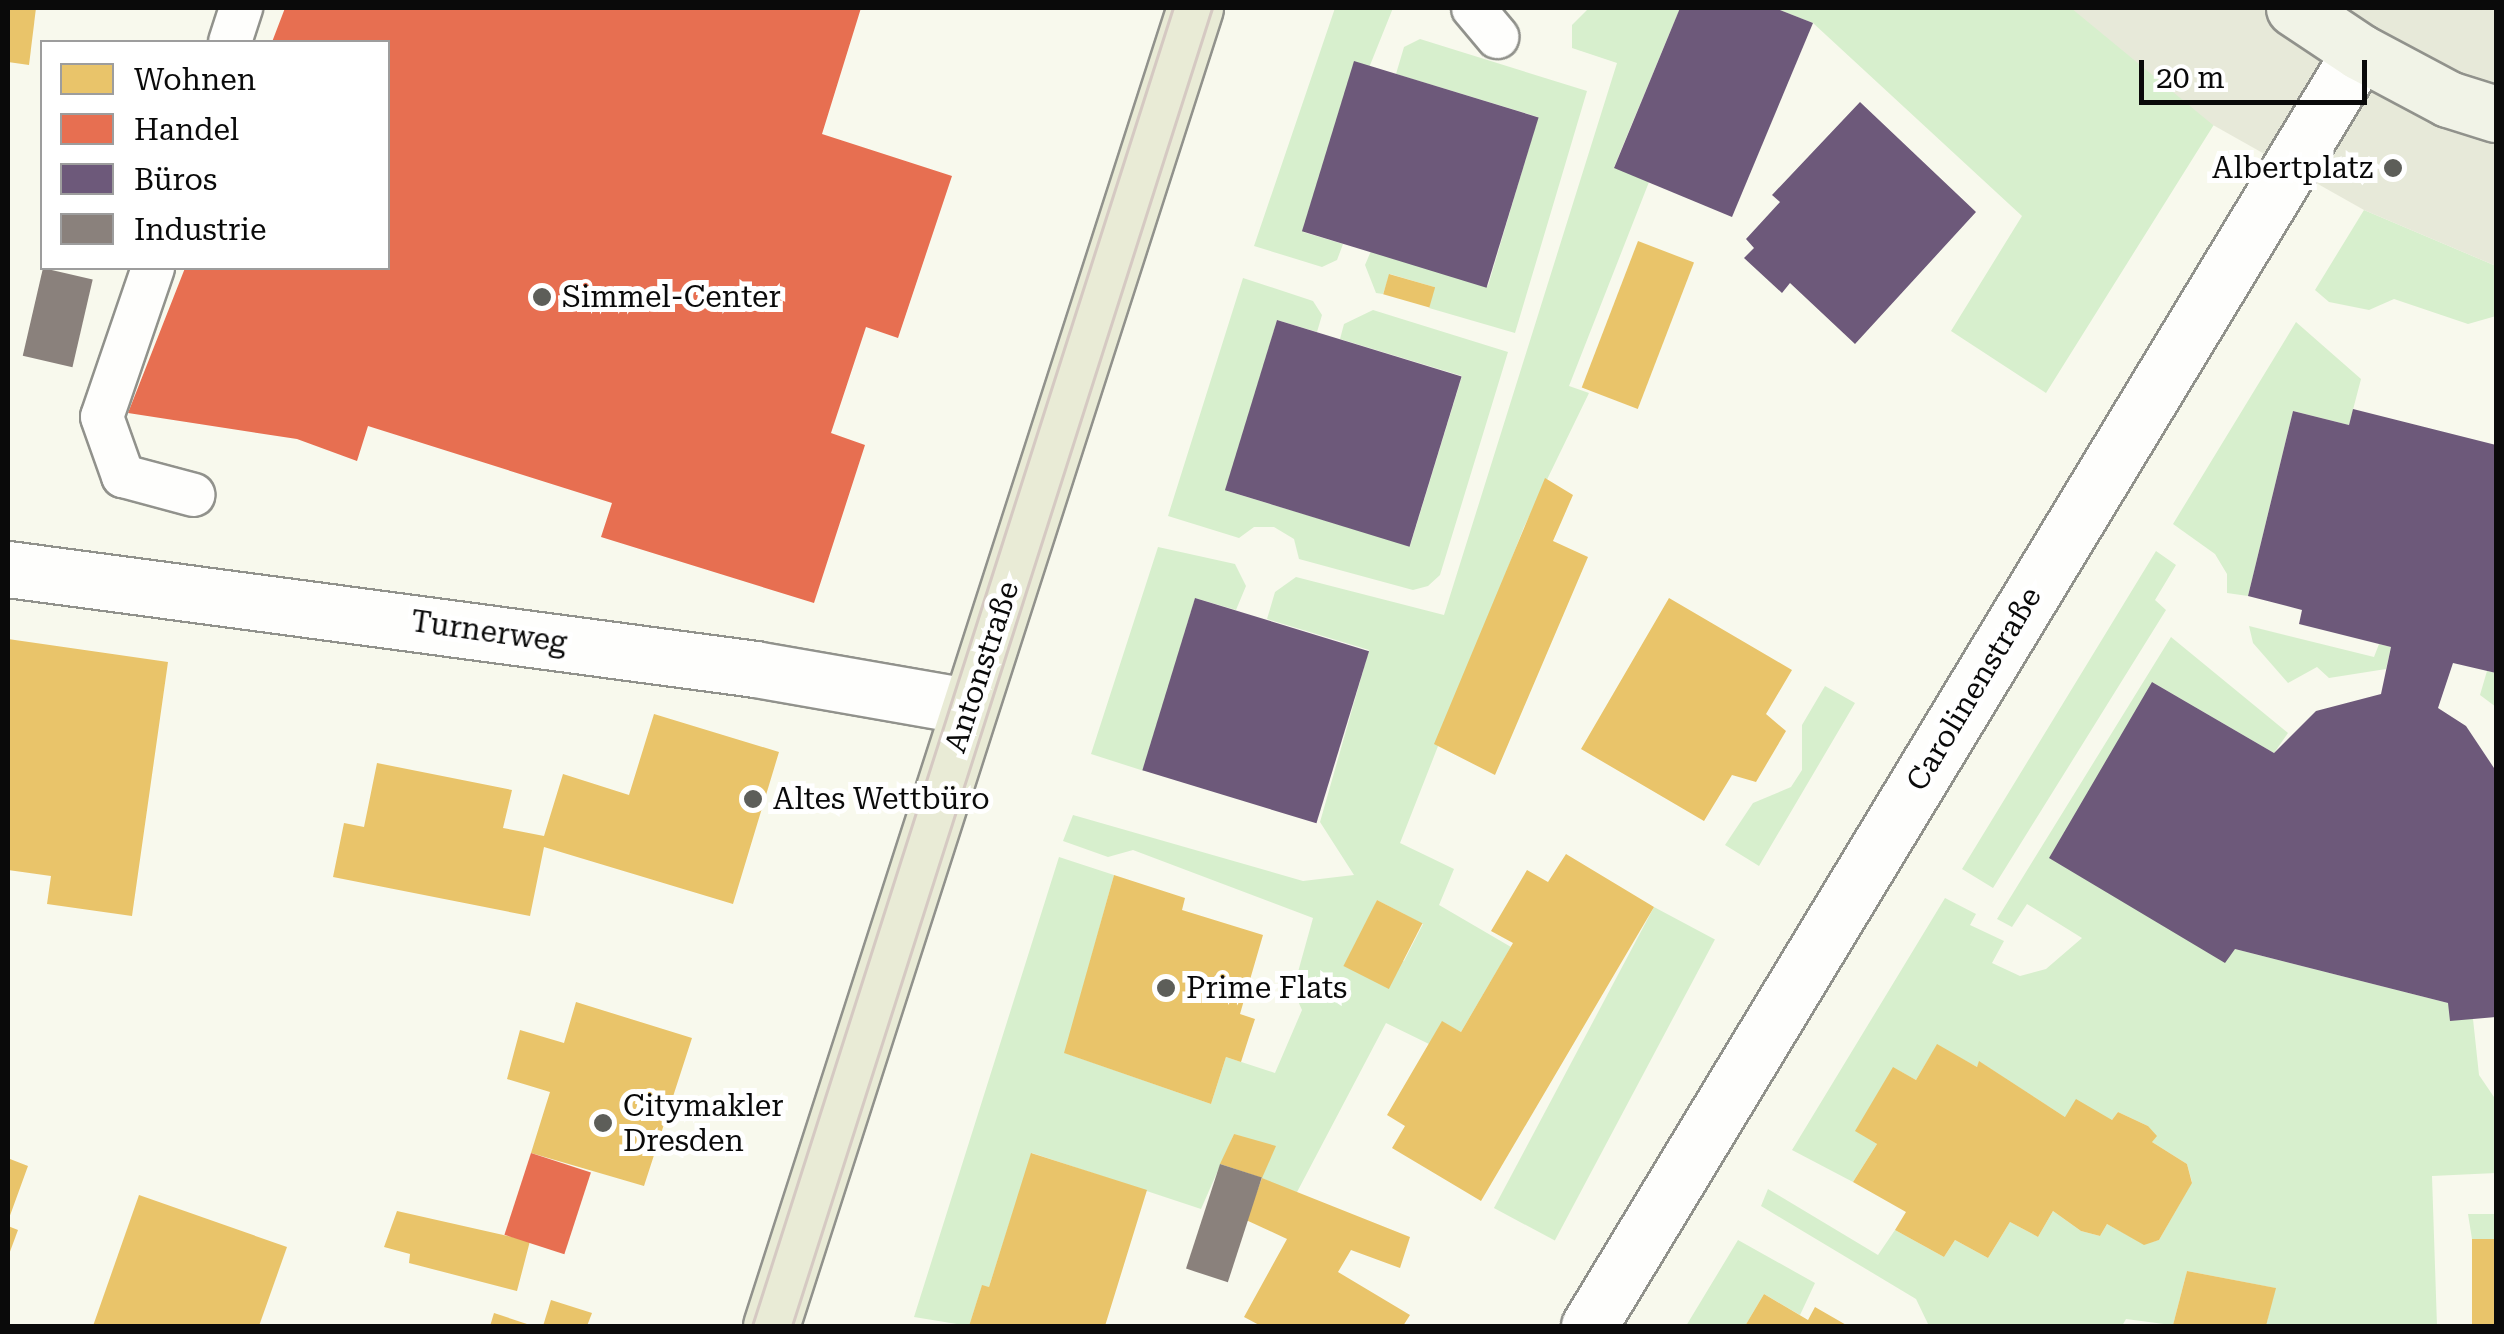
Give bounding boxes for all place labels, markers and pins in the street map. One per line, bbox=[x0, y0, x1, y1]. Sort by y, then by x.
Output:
place label: Albertplatz bbox=[2212, 150, 2373, 186]
marker: Albertplatz bbox=[2382, 157, 2404, 179]
place label: Simmel-Center bbox=[562, 279, 781, 315]
marker: Simmel-Center bbox=[531, 286, 553, 308]
place label: Altes Wettbüro bbox=[773, 781, 990, 817]
marker: Altes Wettbüro bbox=[742, 788, 764, 810]
place label: Prime Flats bbox=[1186, 970, 1347, 1006]
marker: Prime Flats bbox=[1155, 977, 1177, 999]
place label: Citymakler Dresden bbox=[623, 1088, 784, 1158]
marker: Citymakler Dresden bbox=[592, 1112, 614, 1134]

